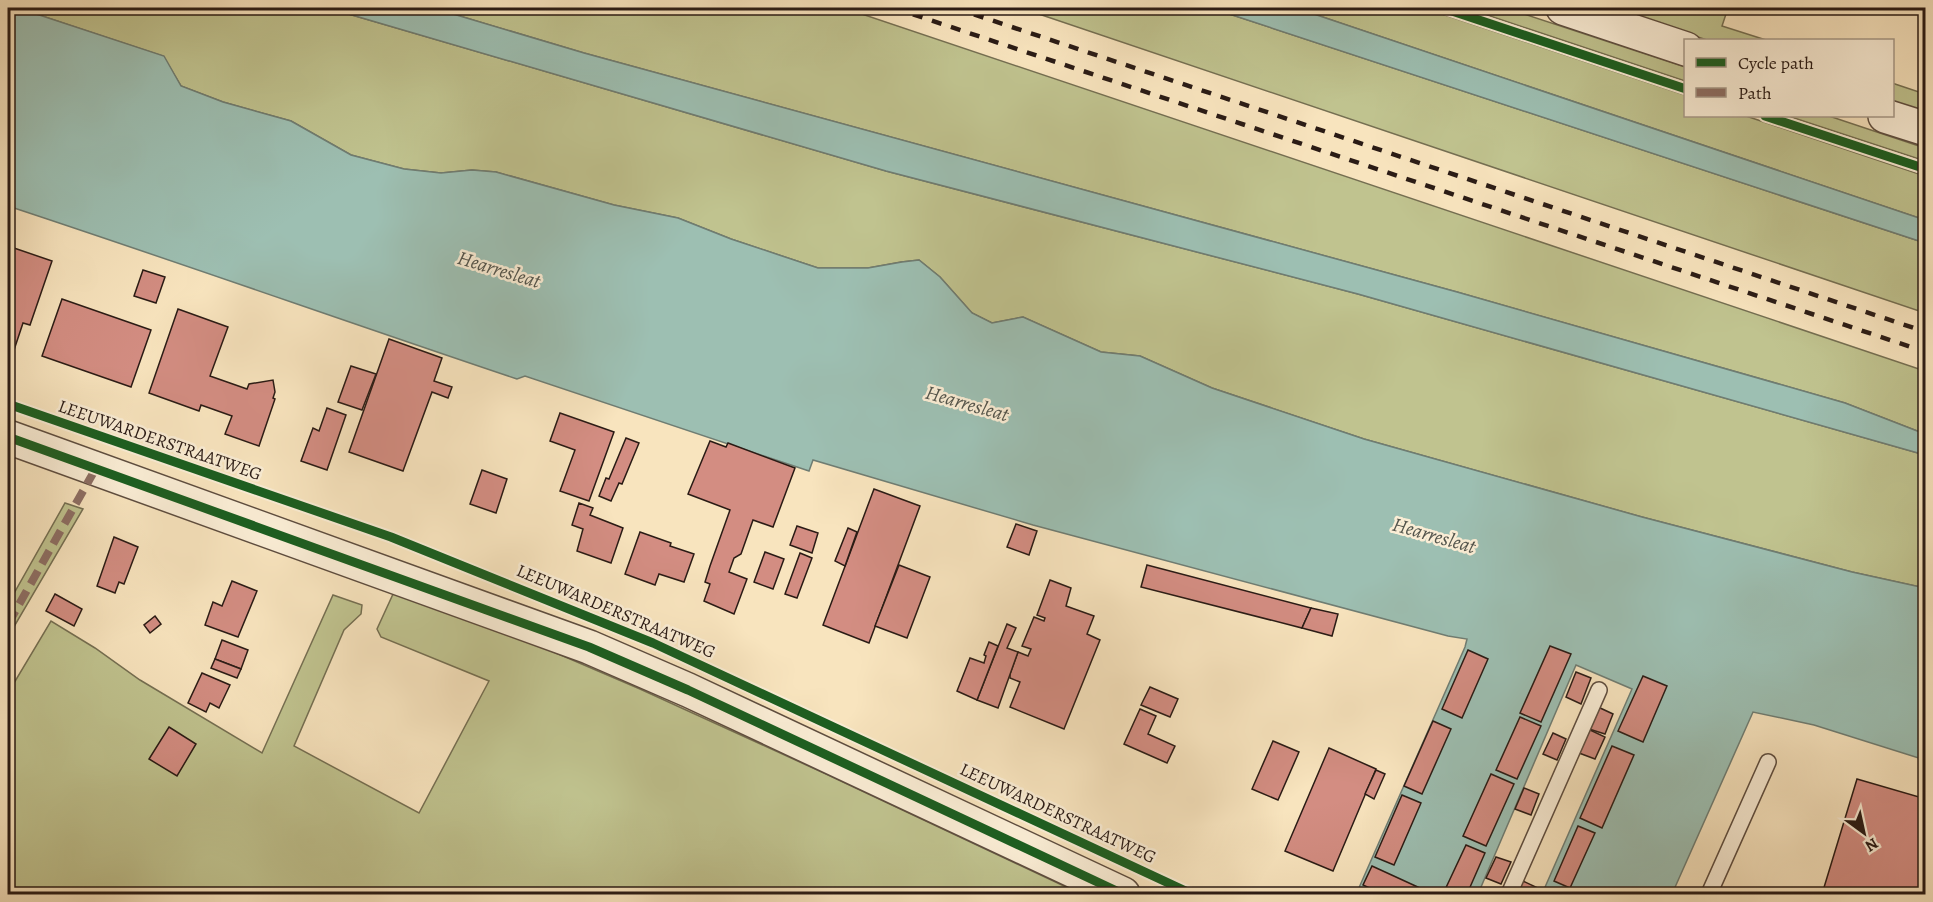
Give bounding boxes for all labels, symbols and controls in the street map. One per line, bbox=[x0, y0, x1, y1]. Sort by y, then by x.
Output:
legend bbox=[1684, 39, 1894, 117]
text: Cycle path bbox=[1738, 51, 1814, 75]
text: Path bbox=[1738, 81, 1772, 105]
water label: Hearresleat bbox=[454, 244, 545, 295]
water label: Hearresleat bbox=[922, 379, 1013, 429]
street label: LEEUWARDERSTRAATWEG bbox=[55, 394, 265, 486]
water label: Hearresleat bbox=[1389, 511, 1480, 561]
street label: LEEUWARDERSTRAATWEG bbox=[513, 558, 719, 664]
street label: LEEUWARDERSTRAATWEG bbox=[956, 757, 1160, 869]
north arrow bbox=[1834, 803, 1894, 863]
text: N bbox=[1860, 832, 1883, 857]

